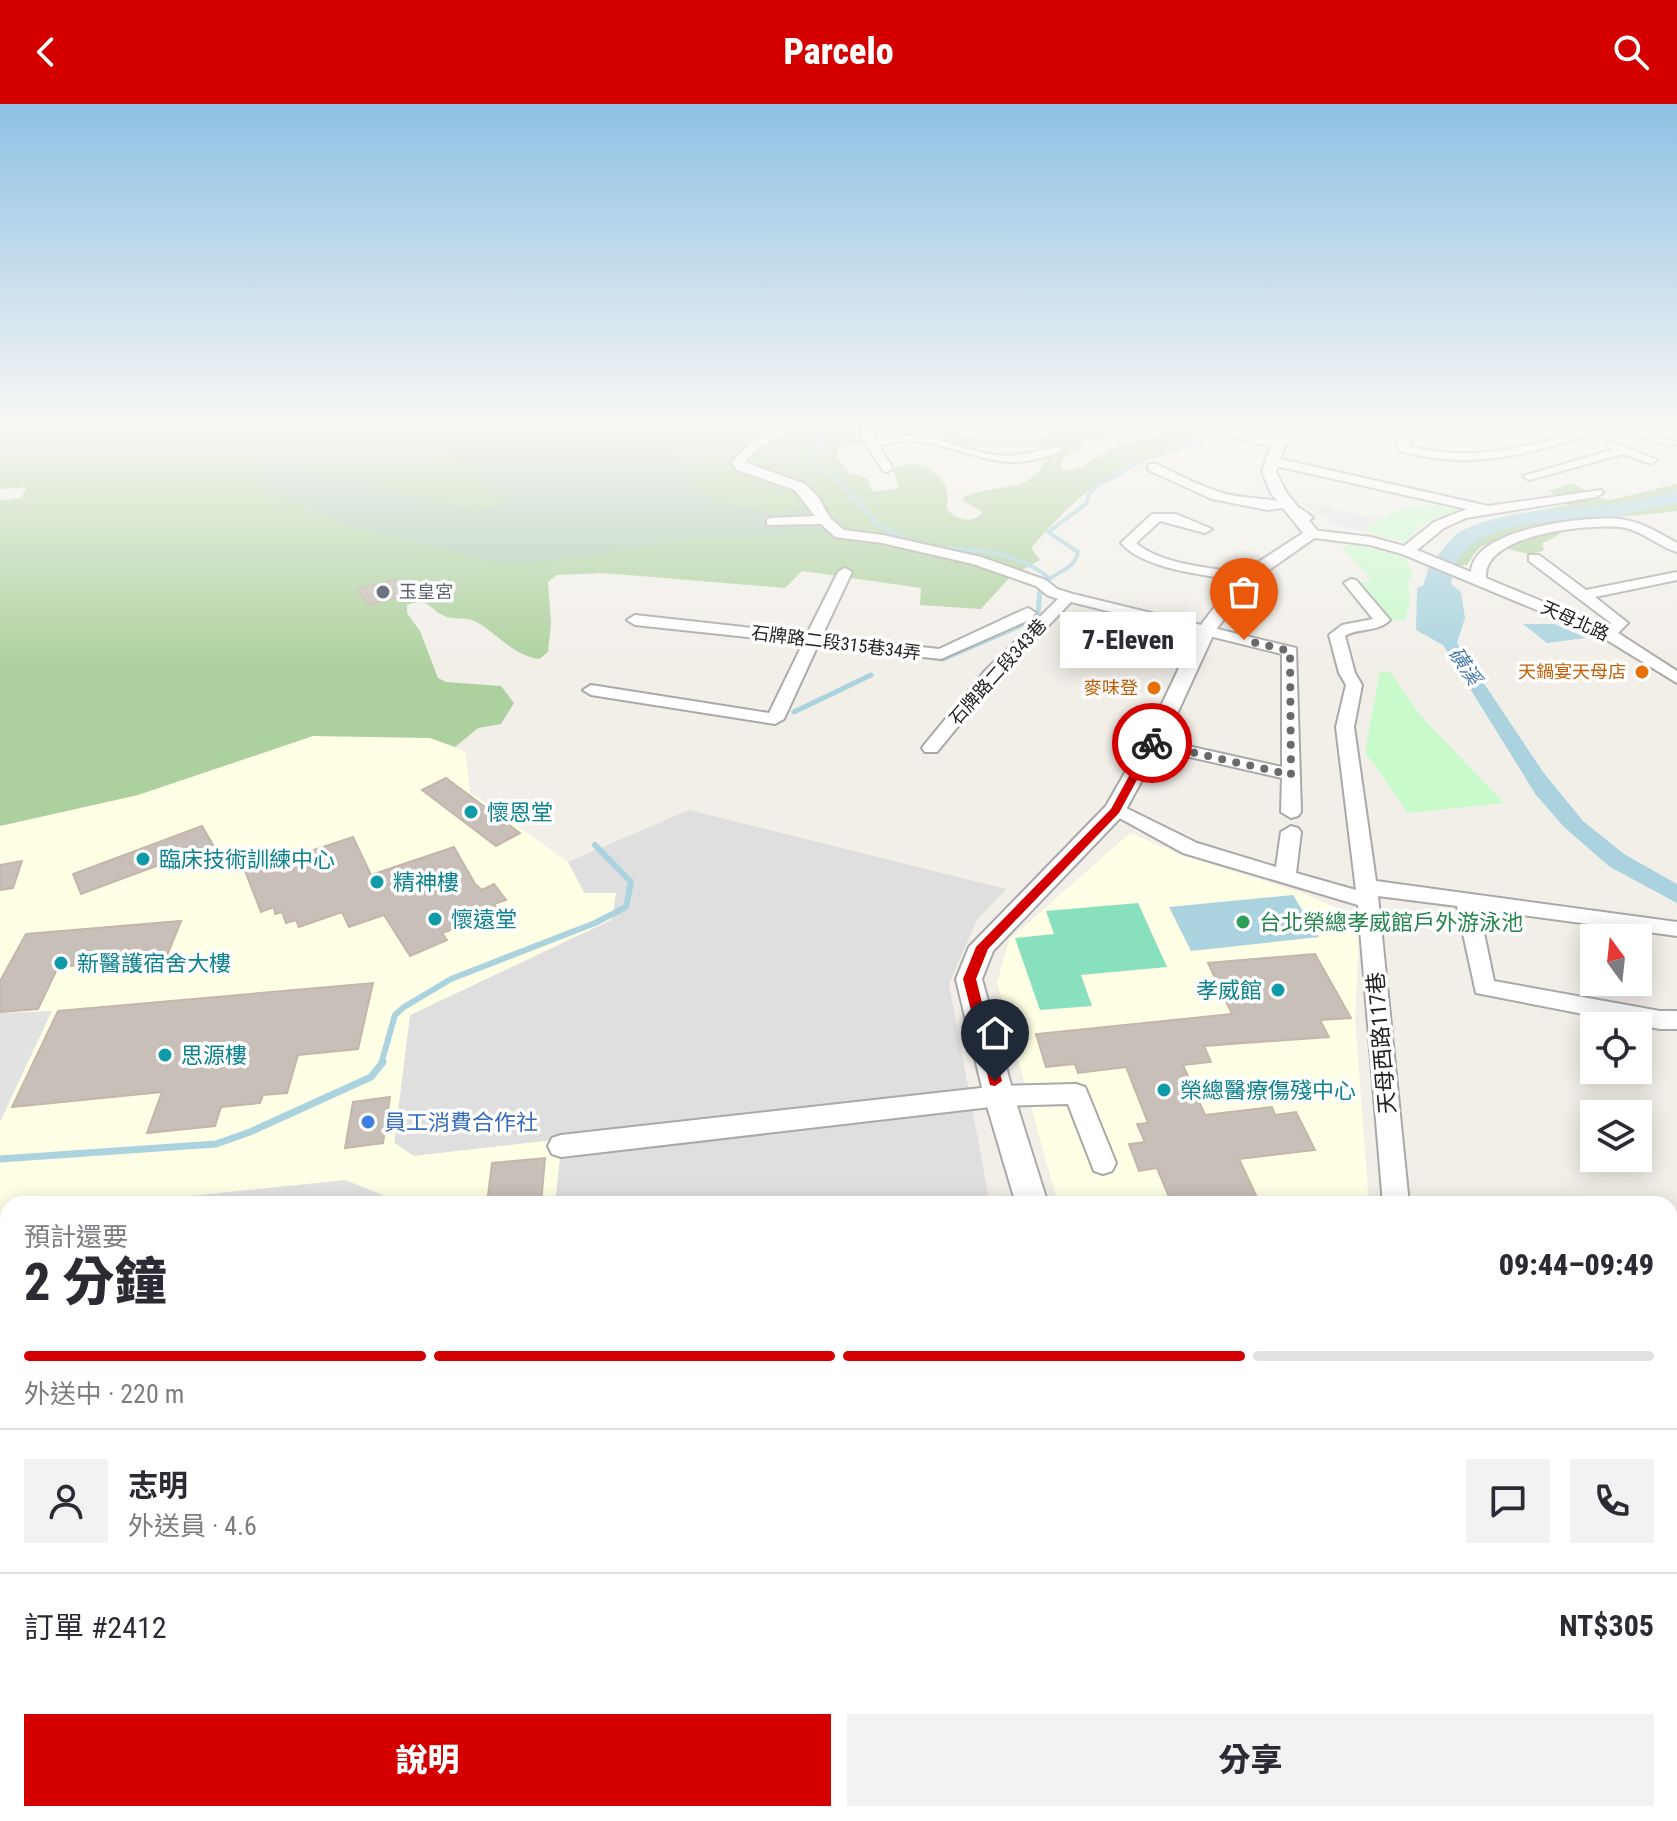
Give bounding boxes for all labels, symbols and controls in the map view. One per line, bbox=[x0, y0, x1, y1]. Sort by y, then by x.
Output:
icon: back bbox=[24, 30, 68, 74]
icon: search bbox=[1609, 30, 1653, 74]
text: Parcelo bbox=[783, 31, 894, 73]
pin bbox=[1210, 558, 1278, 640]
icon: bag bbox=[1222, 570, 1266, 614]
place label: 玉皇宮 bbox=[399, 581, 453, 602]
marker: 玉皇宮 bbox=[374, 583, 392, 601]
street label: 天母北路 bbox=[1538, 596, 1612, 645]
callout: 7-Eleven bbox=[1060, 612, 1196, 668]
street label: 石牌路二段343巷 bbox=[945, 615, 1050, 729]
street label: 石牌路二段315巷34弄 bbox=[750, 622, 922, 663]
text: 7-Eleven bbox=[1082, 625, 1174, 655]
water label: 磺溪 bbox=[1444, 643, 1488, 692]
place label: 天鍋宴天母店 bbox=[1518, 661, 1626, 682]
marker: 天鍋宴天母店 bbox=[1633, 663, 1651, 681]
place label: 麥味登 bbox=[1084, 677, 1138, 698]
marker: 麥味登 bbox=[1145, 679, 1163, 697]
courier bbox=[1112, 703, 1192, 783]
icon: bike bbox=[1130, 721, 1174, 765]
place label: 懷恩堂 bbox=[487, 800, 553, 825]
marker: 懷恩堂 bbox=[462, 803, 480, 821]
place label: 臨床技術訓練中心 bbox=[159, 847, 335, 872]
marker: 臨床技術訓練中心 bbox=[134, 850, 152, 868]
place label: 精神樓 bbox=[393, 870, 459, 895]
marker: 精神樓 bbox=[368, 873, 386, 891]
place label: 懷遠堂 bbox=[451, 907, 517, 932]
marker: 懷遠堂 bbox=[426, 910, 444, 928]
place label: 台北榮總孝威館戶外游泳池 bbox=[1259, 910, 1523, 935]
marker: 台北榮總孝威館戶外游泳池 bbox=[1234, 913, 1252, 931]
north arrow bbox=[1580, 924, 1652, 996]
map controls bbox=[1580, 924, 1652, 1172]
place label: 新醫護宿舍大樓 bbox=[77, 951, 231, 976]
marker: 新醫護宿舍大樓 bbox=[52, 954, 70, 972]
street label: 天母西路117巷 bbox=[1363, 971, 1400, 1115]
place label: 孝威館 bbox=[1196, 978, 1262, 1003]
marker: 孝威館 bbox=[1269, 981, 1287, 999]
pin bbox=[961, 999, 1029, 1081]
icon: home bbox=[973, 1011, 1017, 1055]
button: locate bbox=[1580, 1012, 1652, 1084]
place label: 思源樓 bbox=[181, 1043, 247, 1068]
marker: 思源樓 bbox=[156, 1046, 174, 1064]
place label: 榮總醫療傷殘中心 bbox=[1180, 1078, 1356, 1103]
marker: 榮總醫療傷殘中心 bbox=[1155, 1081, 1173, 1099]
button: layers bbox=[1580, 1100, 1652, 1172]
place label: 員工消費合作社 bbox=[384, 1110, 538, 1135]
marker: 員工消費合作社 bbox=[359, 1113, 377, 1131]
text: 預計還要 bbox=[24, 1222, 128, 1252]
text: 09:44–09:49 bbox=[1499, 1247, 1654, 1282]
text: 2 分鐘 bbox=[24, 1252, 166, 1313]
text: 外送中 · 220 m bbox=[24, 1379, 184, 1409]
button: person bbox=[24, 1459, 108, 1543]
button: chat bbox=[1466, 1459, 1550, 1543]
button: phone bbox=[1570, 1459, 1654, 1543]
text: 志明 bbox=[128, 1468, 188, 1503]
text: 外送員 · 4.6 bbox=[128, 1511, 257, 1541]
text: NT$305 bbox=[1559, 1608, 1654, 1643]
text: 訂單 #2412 bbox=[24, 1610, 167, 1645]
button: 說明 bbox=[24, 1714, 831, 1806]
button: 分享 bbox=[847, 1714, 1654, 1806]

